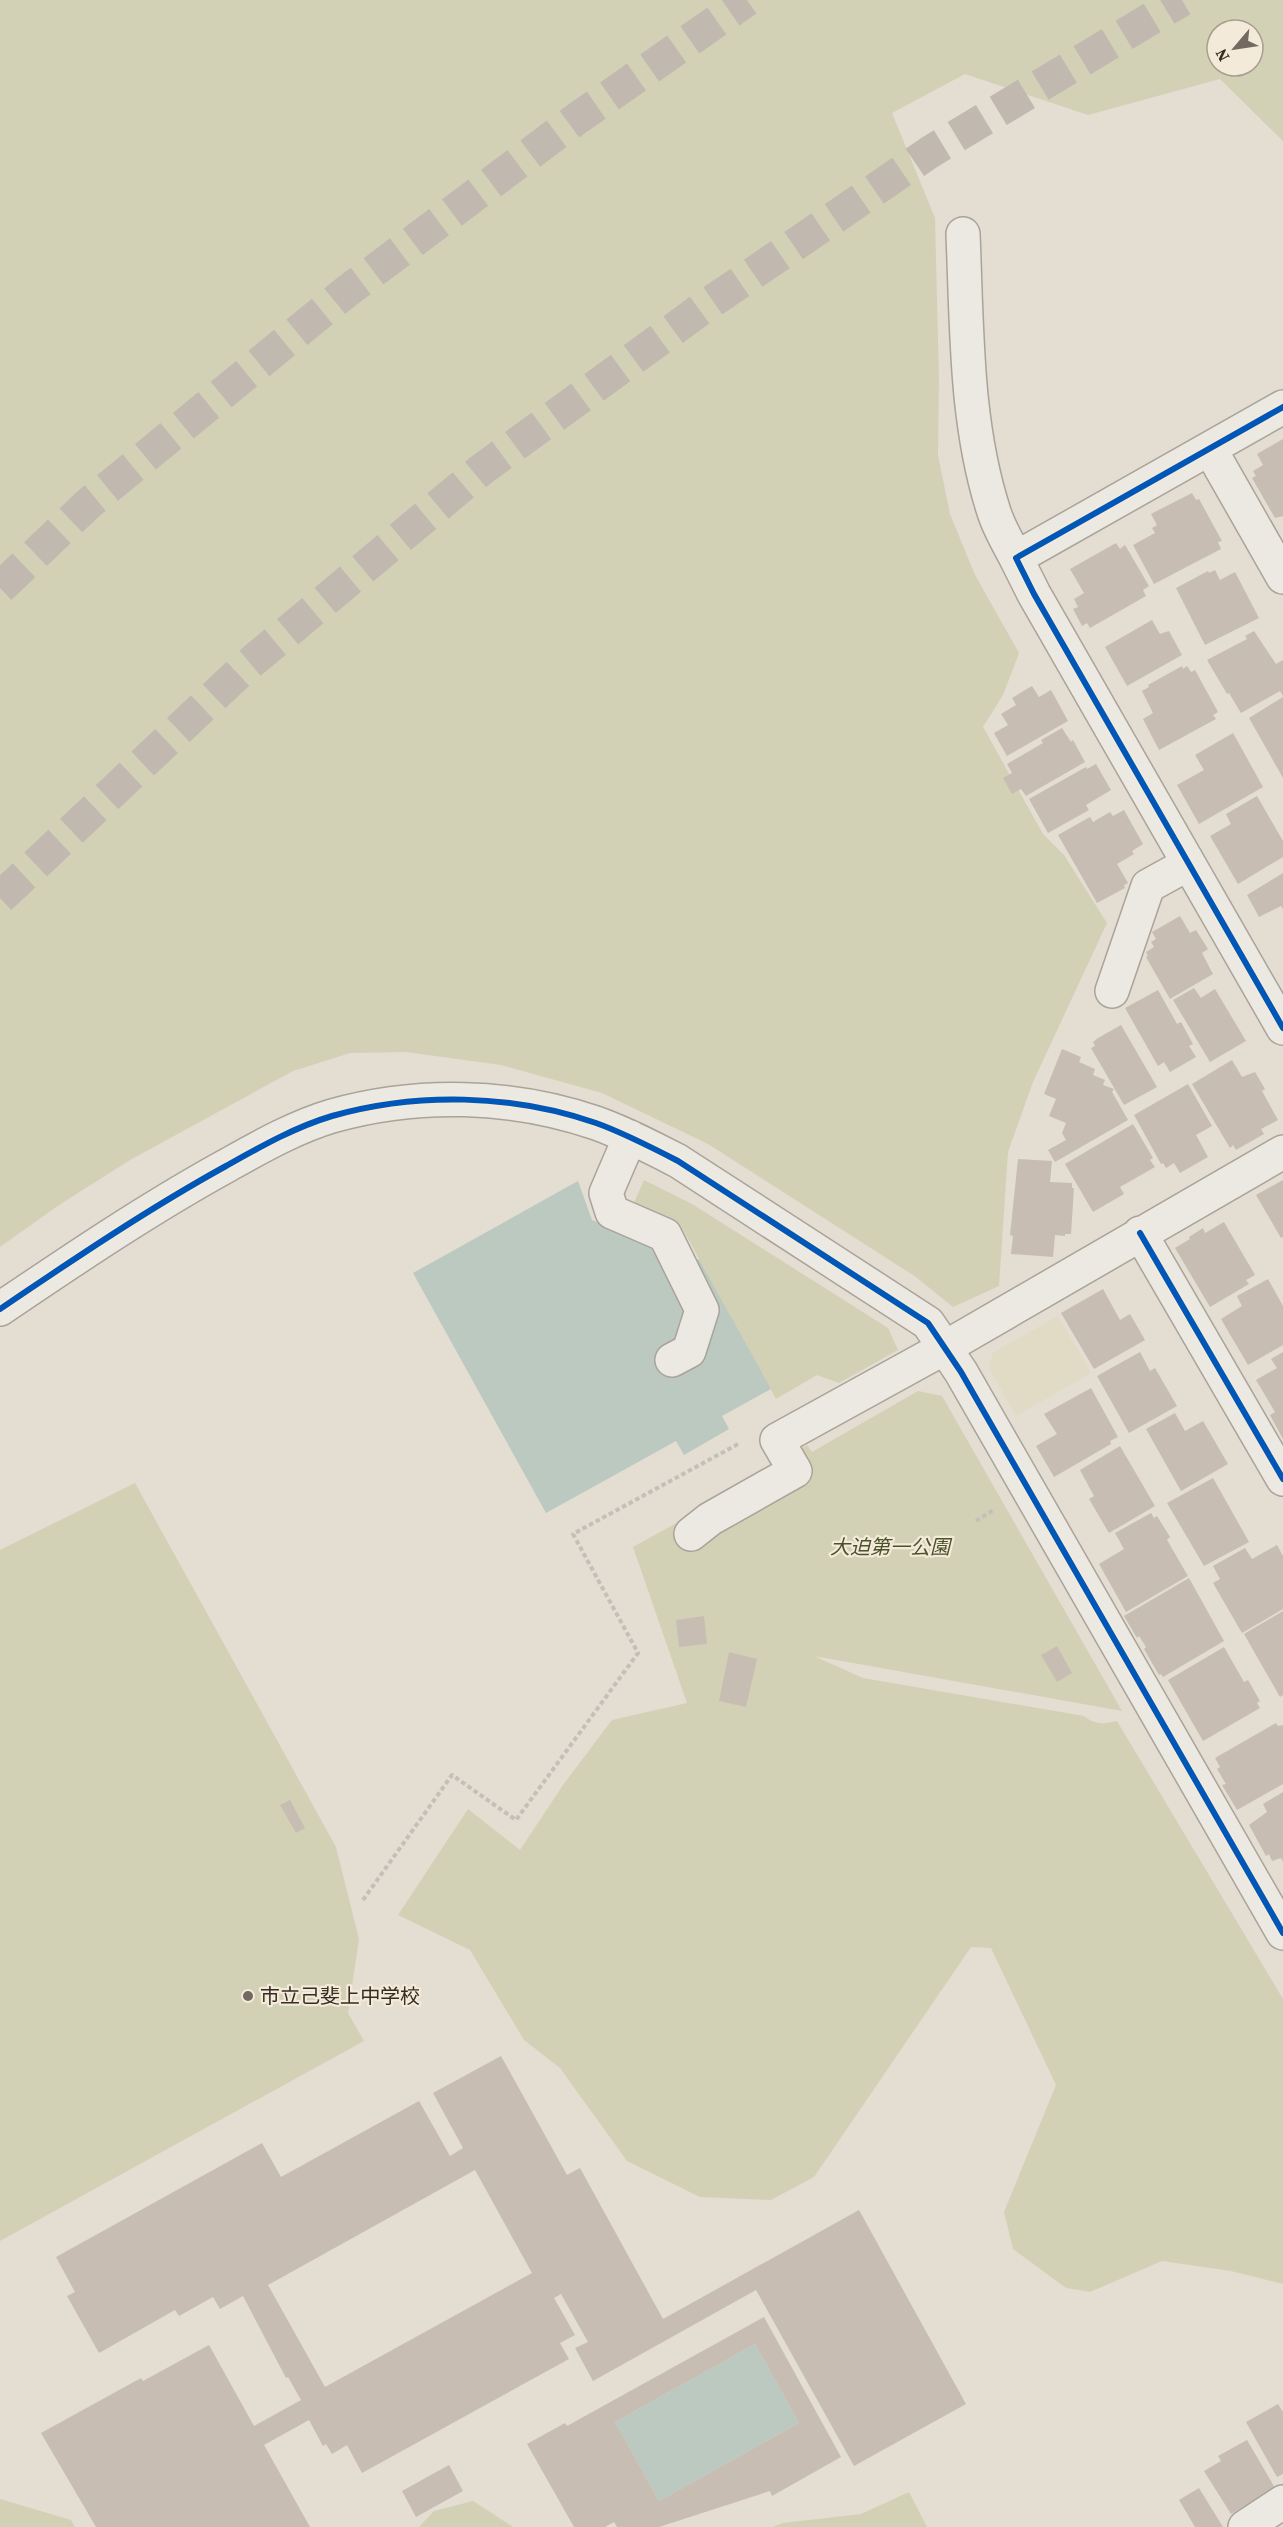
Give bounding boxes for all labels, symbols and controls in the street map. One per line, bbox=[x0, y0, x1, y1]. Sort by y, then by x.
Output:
north arrow bbox=[1205, 18, 1265, 78]
text: N bbox=[1209, 45, 1234, 66]
park label: 大迫第一公園 bbox=[830, 1533, 953, 1561]
place label: 市立己斐上中学校 bbox=[260, 1982, 420, 2010]
marker: 市立己斐上中学校 bbox=[241, 1989, 255, 2003]

